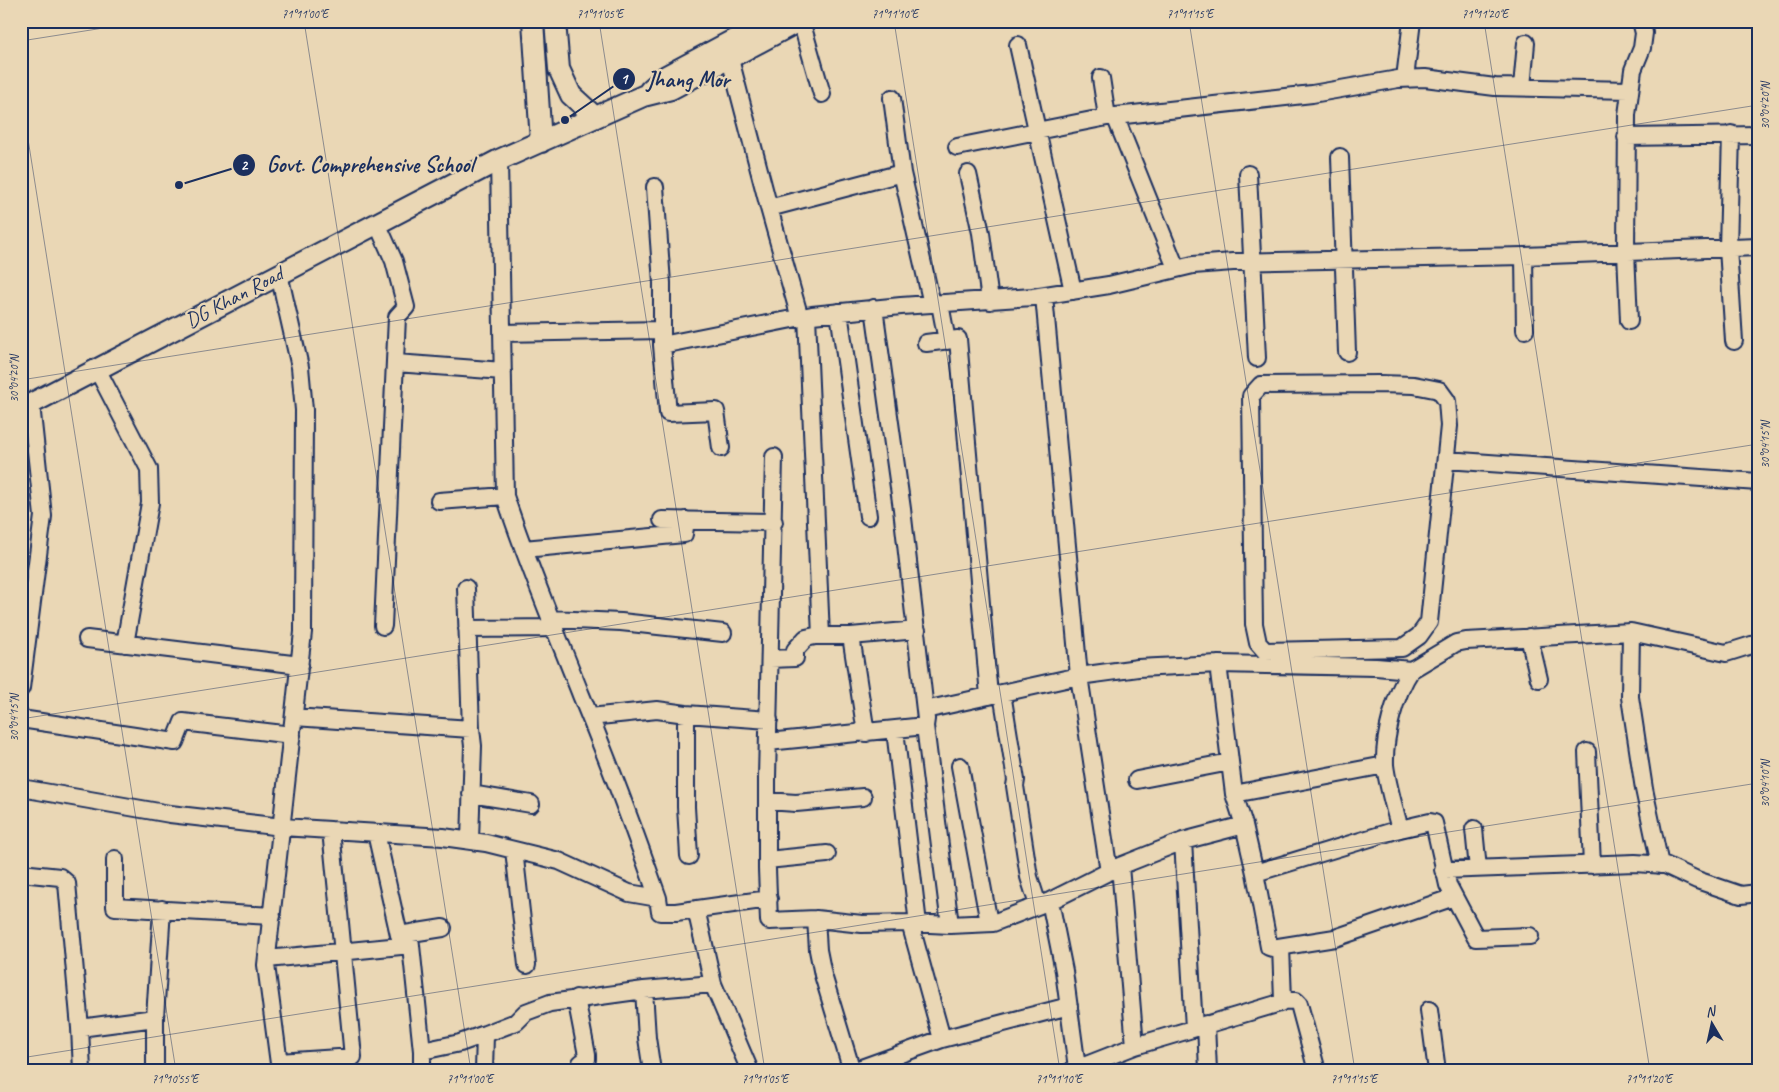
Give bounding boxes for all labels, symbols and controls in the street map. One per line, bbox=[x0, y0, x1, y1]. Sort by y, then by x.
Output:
text: 71°11'00"E bbox=[282, 6, 330, 22]
text: 71°11'05"E bbox=[577, 6, 625, 22]
text: 71°11'10"E bbox=[872, 6, 920, 22]
text: 71°11'15"E bbox=[1167, 6, 1215, 22]
text: 71°11'20"E bbox=[1462, 6, 1510, 22]
callout: Jhang Mor bbox=[611, 61, 739, 98]
text: Jhang Mor bbox=[645, 66, 732, 94]
text: 1 bbox=[621, 70, 630, 89]
text: 30°04'20"N bbox=[1757, 81, 1773, 130]
callout: Govt. Comprehensive School bbox=[232, 146, 483, 183]
text: Govt. Comprehensive School bbox=[267, 151, 477, 179]
text: 2 bbox=[241, 156, 249, 175]
street label: DG Khan Road bbox=[181, 259, 290, 334]
text: 30°04'20"N bbox=[6, 354, 22, 403]
text: 30°04'15"N bbox=[1757, 420, 1773, 469]
text: 30°04'15"N bbox=[6, 693, 22, 742]
text: 30°04'10"N bbox=[1757, 759, 1773, 808]
north arrow bbox=[1686, 1000, 1736, 1050]
text: N bbox=[1704, 1002, 1718, 1021]
text: 71°10'55"E bbox=[152, 1071, 200, 1087]
text: 71°11'00"E bbox=[447, 1071, 495, 1087]
text: 71°11'05"E bbox=[742, 1071, 790, 1087]
text: 71°11'10"E bbox=[1036, 1071, 1084, 1087]
text: 71°11'15"E bbox=[1331, 1071, 1379, 1087]
text: 71°11'20"E bbox=[1626, 1071, 1674, 1087]

